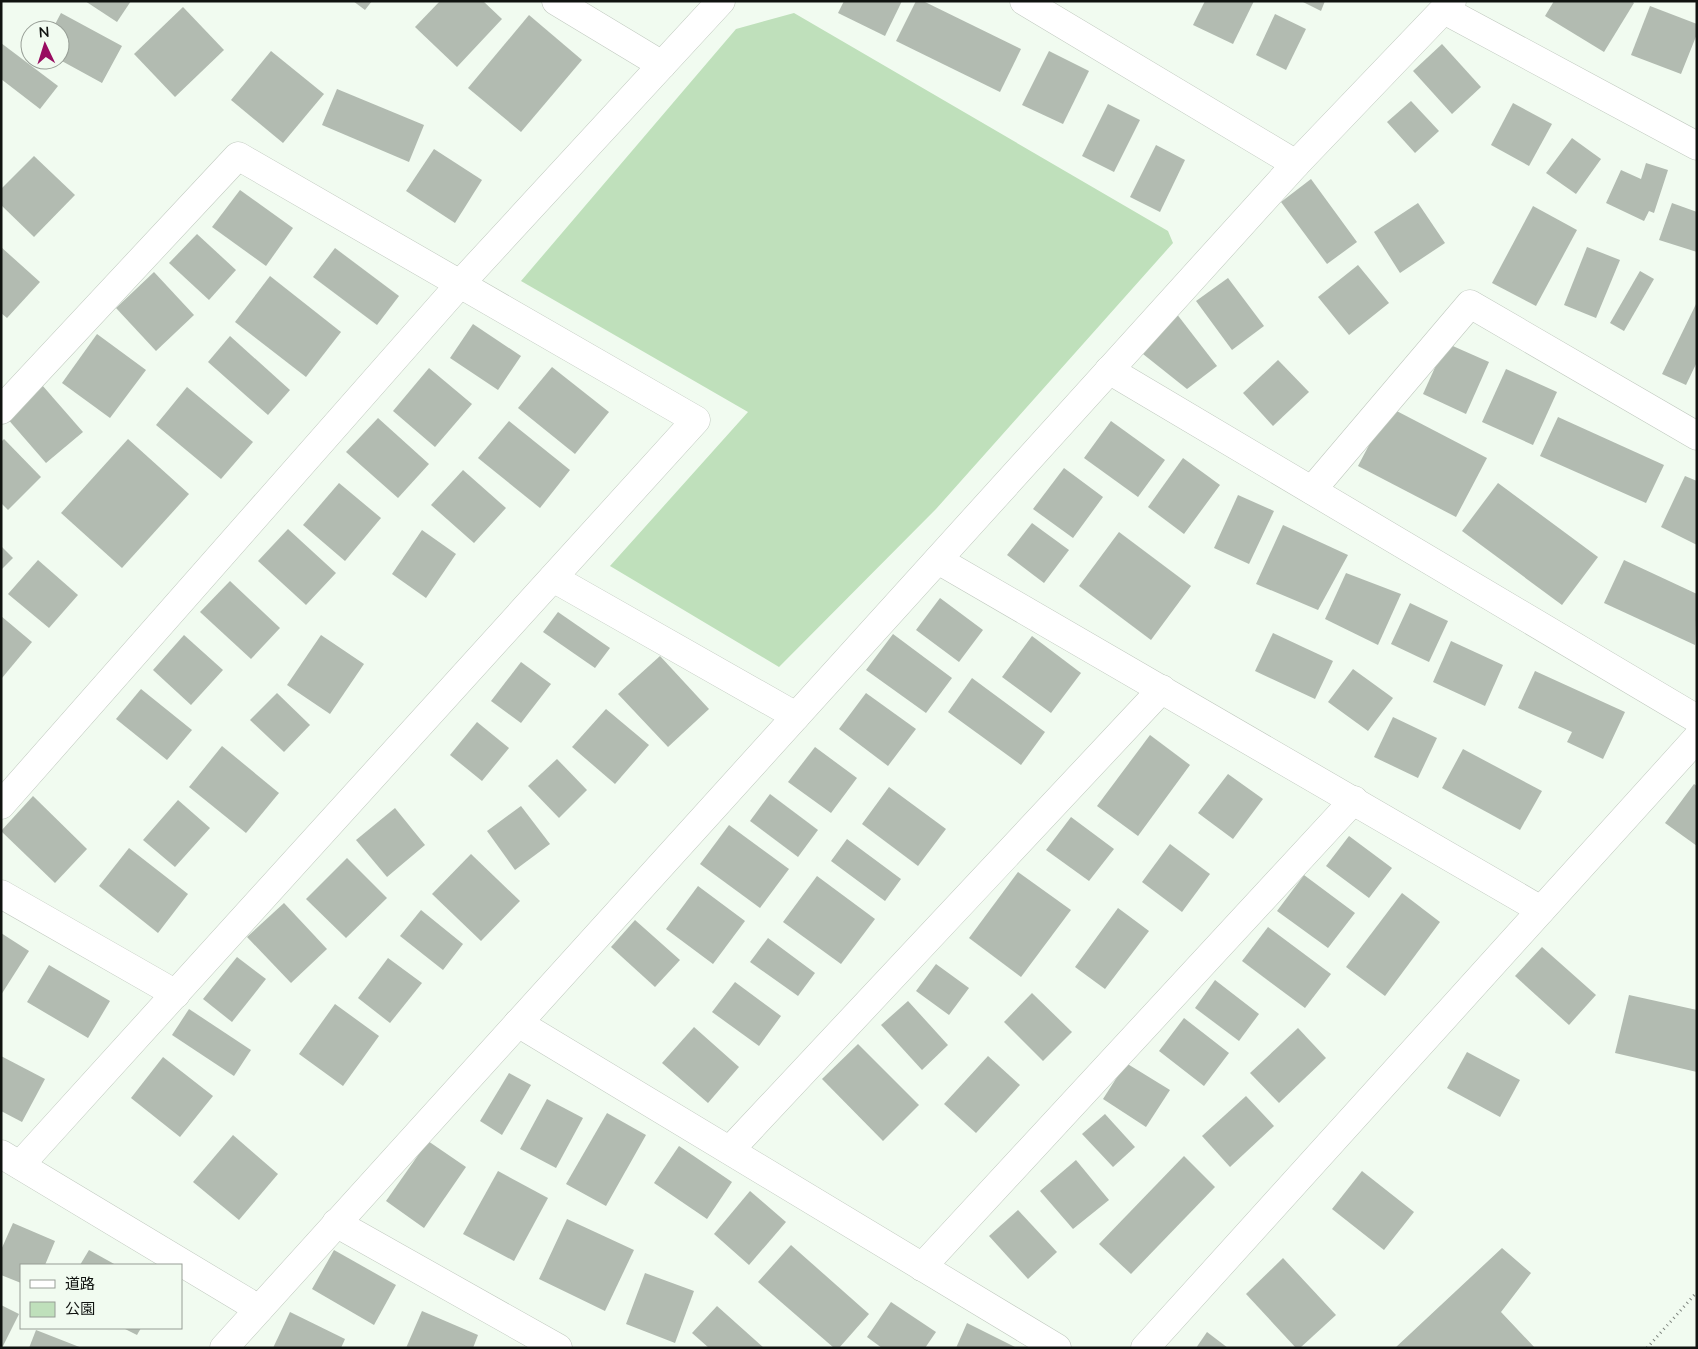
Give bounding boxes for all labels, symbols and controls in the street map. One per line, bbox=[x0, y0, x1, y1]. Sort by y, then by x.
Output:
north arrow bbox=[20, 20, 70, 70]
text: N bbox=[38, 23, 50, 40]
legend bbox=[20, 1264, 182, 1329]
text: 道路 bbox=[65, 1274, 95, 1292]
text: 公園 bbox=[65, 1299, 95, 1317]

